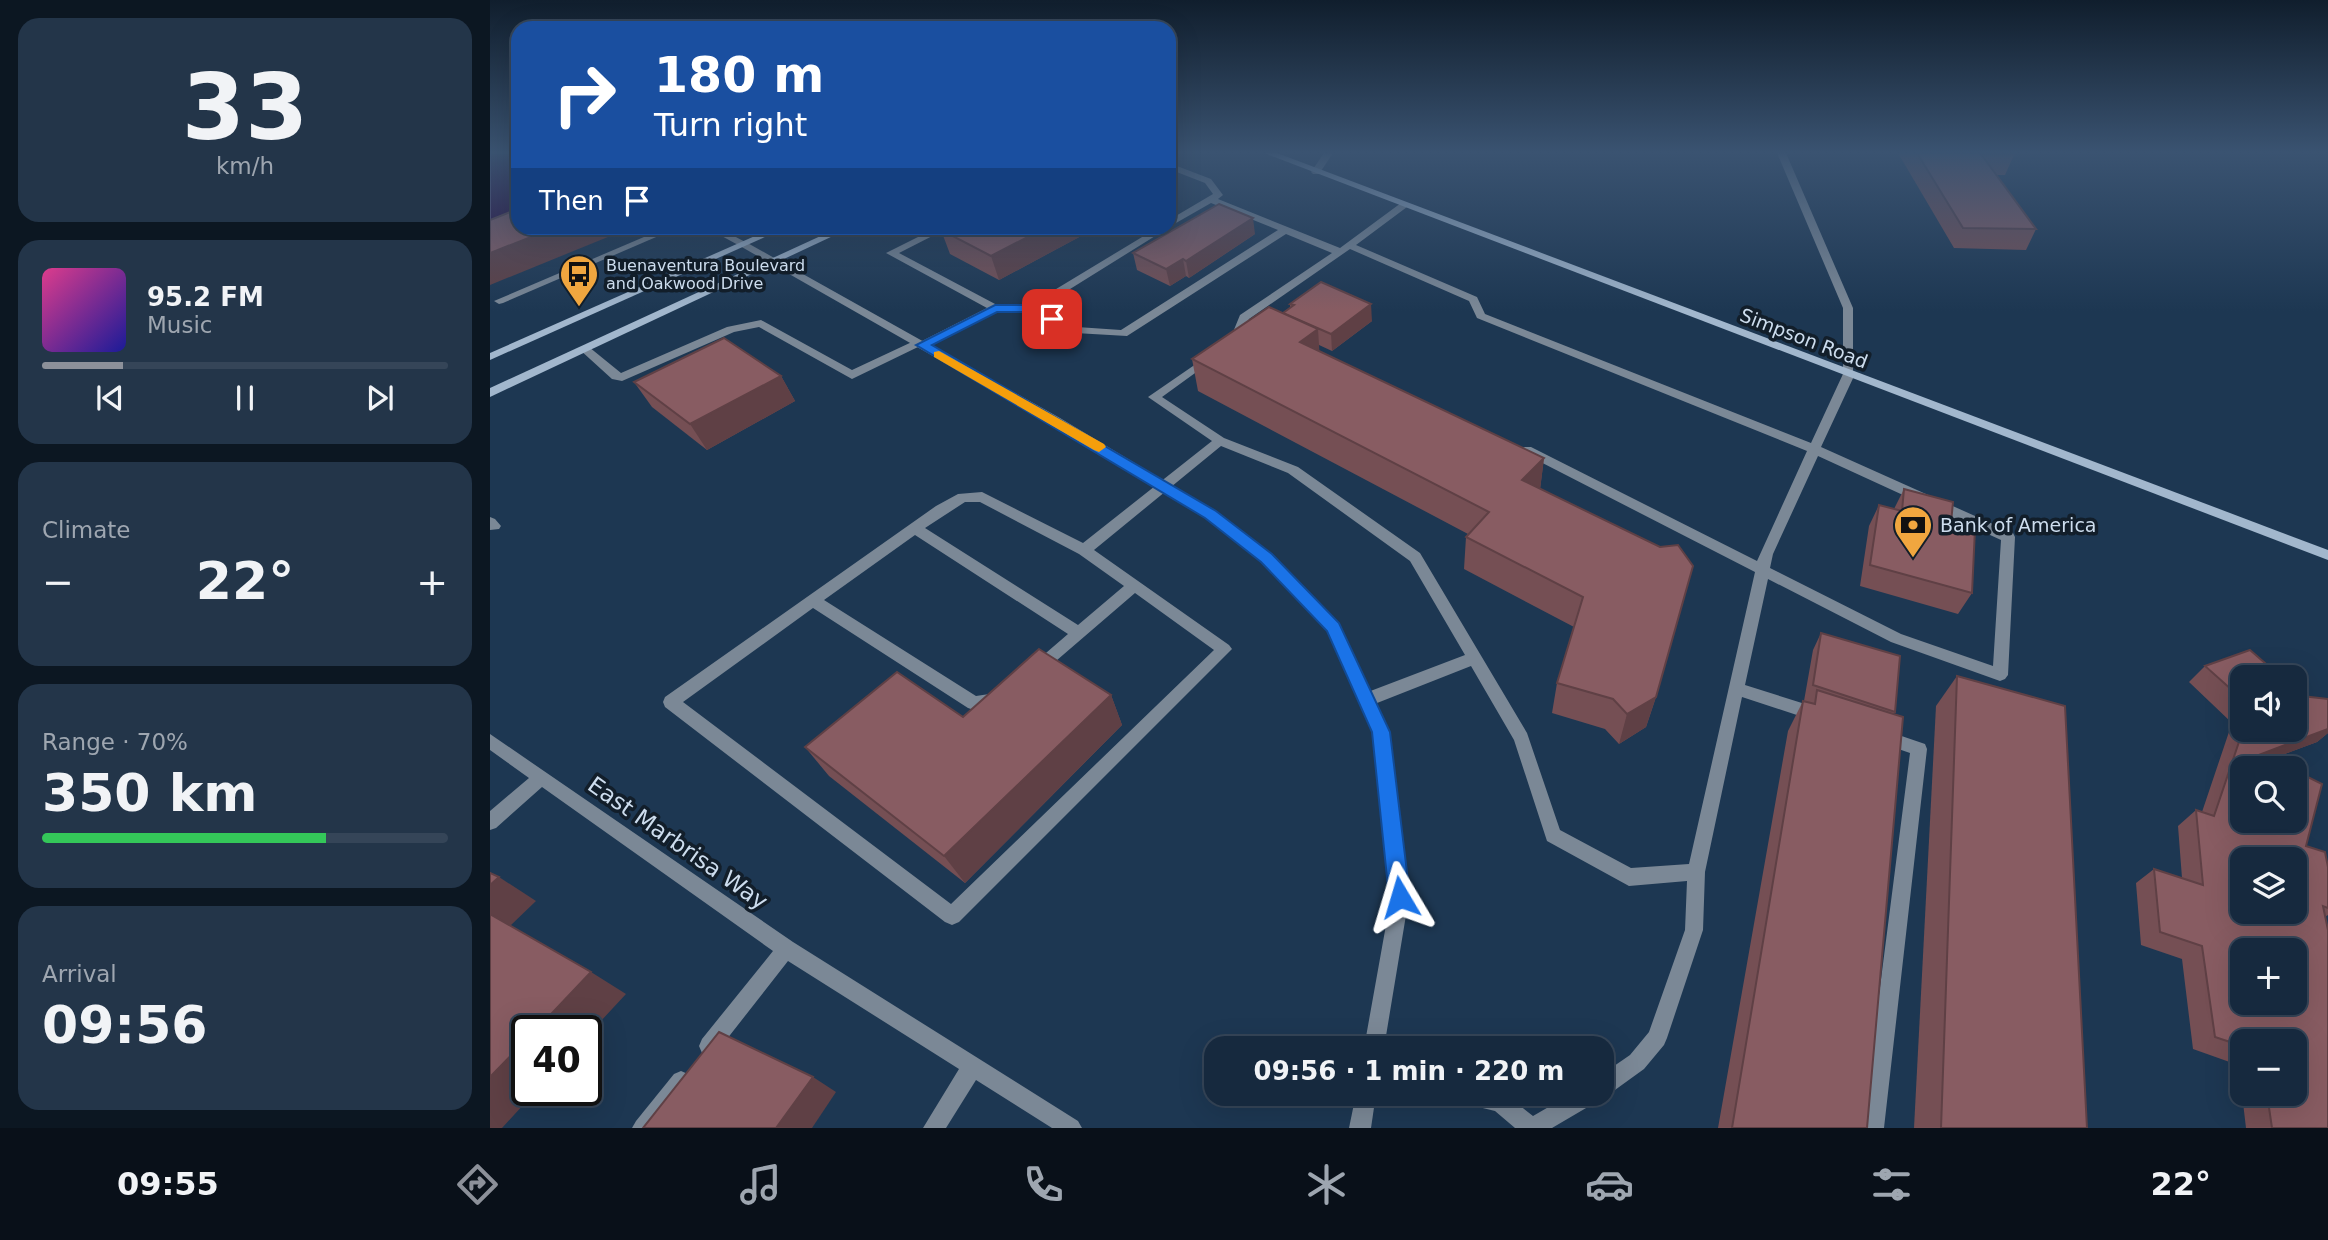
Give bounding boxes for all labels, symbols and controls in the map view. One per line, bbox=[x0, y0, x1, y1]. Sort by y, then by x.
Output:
text: 180 m bbox=[654, 47, 824, 104]
icon: right bbox=[539, 49, 630, 140]
text: 33 bbox=[182, 55, 308, 160]
text: Turn right bbox=[654, 106, 807, 144]
text: km/h bbox=[216, 153, 274, 179]
icon: arrive bbox=[618, 182, 656, 220]
text: Then bbox=[539, 186, 604, 216]
bus stop icon: Buenaventura Boulevard and Oakwood Drive bbox=[558, 253, 600, 308]
place label: Buenaventura Boulevard and Oakwood Drive bbox=[606, 256, 805, 293]
text: 95.2 FM bbox=[147, 282, 264, 312]
pin bbox=[1022, 289, 1082, 349]
icon: arrive bbox=[1033, 300, 1071, 338]
street label: Simpson Road bbox=[1737, 304, 1871, 372]
text: Music bbox=[147, 312, 212, 338]
icon: previous bbox=[91, 379, 129, 417]
icon: pause bbox=[226, 379, 264, 417]
icon: next bbox=[361, 379, 399, 417]
bank icon: Bank of America bbox=[1892, 504, 1934, 559]
place label: Bank of America bbox=[1940, 514, 2097, 536]
text: Climate bbox=[42, 517, 131, 543]
text: 22° bbox=[196, 551, 294, 611]
text: − bbox=[42, 560, 74, 604]
text: + bbox=[416, 560, 448, 604]
map controls bbox=[2230, 665, 2307, 1106]
button: sound bbox=[2230, 665, 2307, 742]
text: Range · 70% bbox=[42, 729, 188, 755]
button: search bbox=[2230, 756, 2307, 833]
text: 350 km bbox=[42, 763, 257, 823]
street label: East Marbrisa Way bbox=[583, 771, 773, 915]
button: layers bbox=[2230, 847, 2307, 924]
position arrow bbox=[1363, 860, 1437, 934]
button: + bbox=[2230, 938, 2307, 1015]
text: Arrival bbox=[42, 961, 117, 987]
text: 09:56 bbox=[42, 995, 208, 1055]
speed limit sign: 40 bbox=[511, 1015, 602, 1106]
button: − bbox=[2230, 1029, 2307, 1106]
text: 09:56 · 1 min · 220 m bbox=[1254, 1056, 1564, 1086]
icon: directions bbox=[453, 1160, 502, 1209]
icon: music bbox=[736, 1160, 785, 1209]
icon: phone bbox=[1019, 1160, 1068, 1209]
icon: climate bbox=[1302, 1160, 1351, 1209]
icon: car bbox=[1585, 1160, 1634, 1209]
icon: filters bbox=[1867, 1160, 1916, 1209]
text: 09:55 bbox=[117, 1165, 219, 1203]
text: 22° bbox=[2150, 1165, 2211, 1203]

